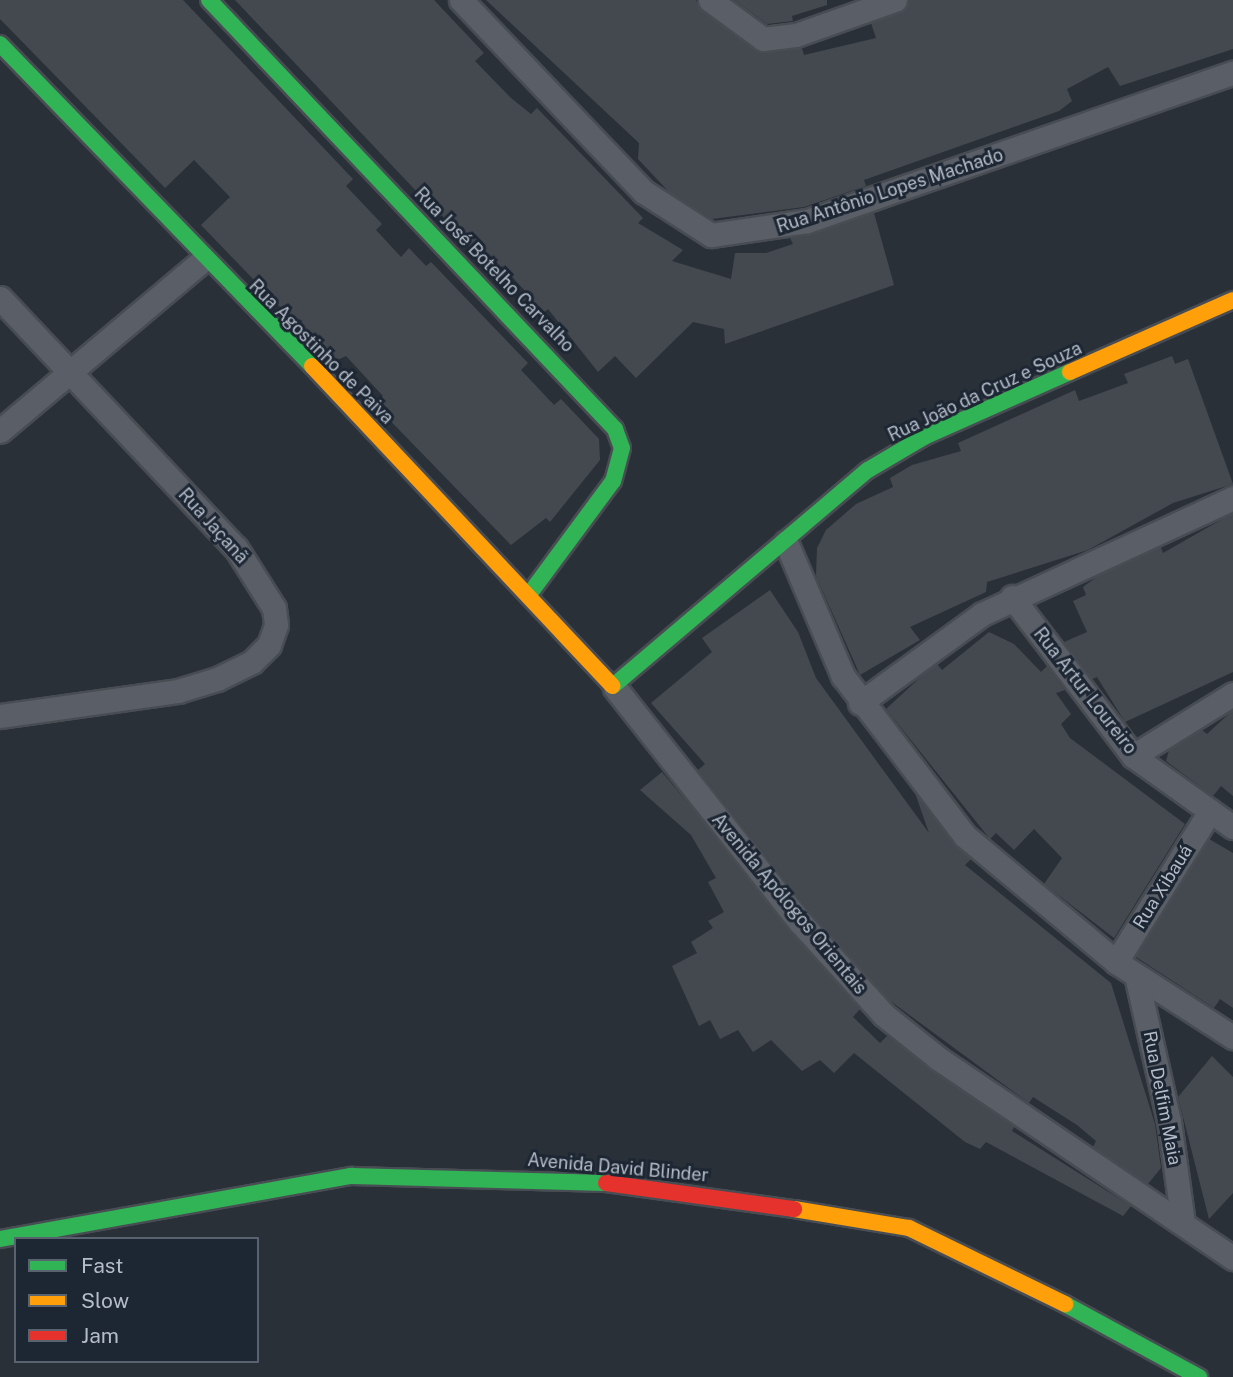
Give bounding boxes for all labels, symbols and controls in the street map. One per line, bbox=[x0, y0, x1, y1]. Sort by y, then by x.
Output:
street label: Rua Antônio Lopes Machado bbox=[774, 144, 1006, 238]
street label: Rua José Botelho Carvalho bbox=[409, 183, 579, 357]
street label: Rua Agostinho de Paiva bbox=[244, 275, 398, 429]
street label: Rua João da Cruz e Souza bbox=[884, 337, 1086, 447]
street label: Rua Jaçanã bbox=[174, 484, 252, 568]
street label: Rua Artur Loureiro bbox=[1029, 623, 1141, 759]
street label: Avenida Apólogos Orientais bbox=[707, 809, 871, 999]
street label: Rua Xibauá bbox=[1129, 841, 1197, 933]
street label: Rua Delfim Maia bbox=[1138, 1029, 1186, 1167]
street label: Avenida David Blinder bbox=[526, 1149, 710, 1187]
legend bbox=[14, 1237, 259, 1363]
text: Fast bbox=[81, 1253, 123, 1278]
text: Slow bbox=[81, 1288, 129, 1313]
text: Jam bbox=[81, 1323, 119, 1348]

